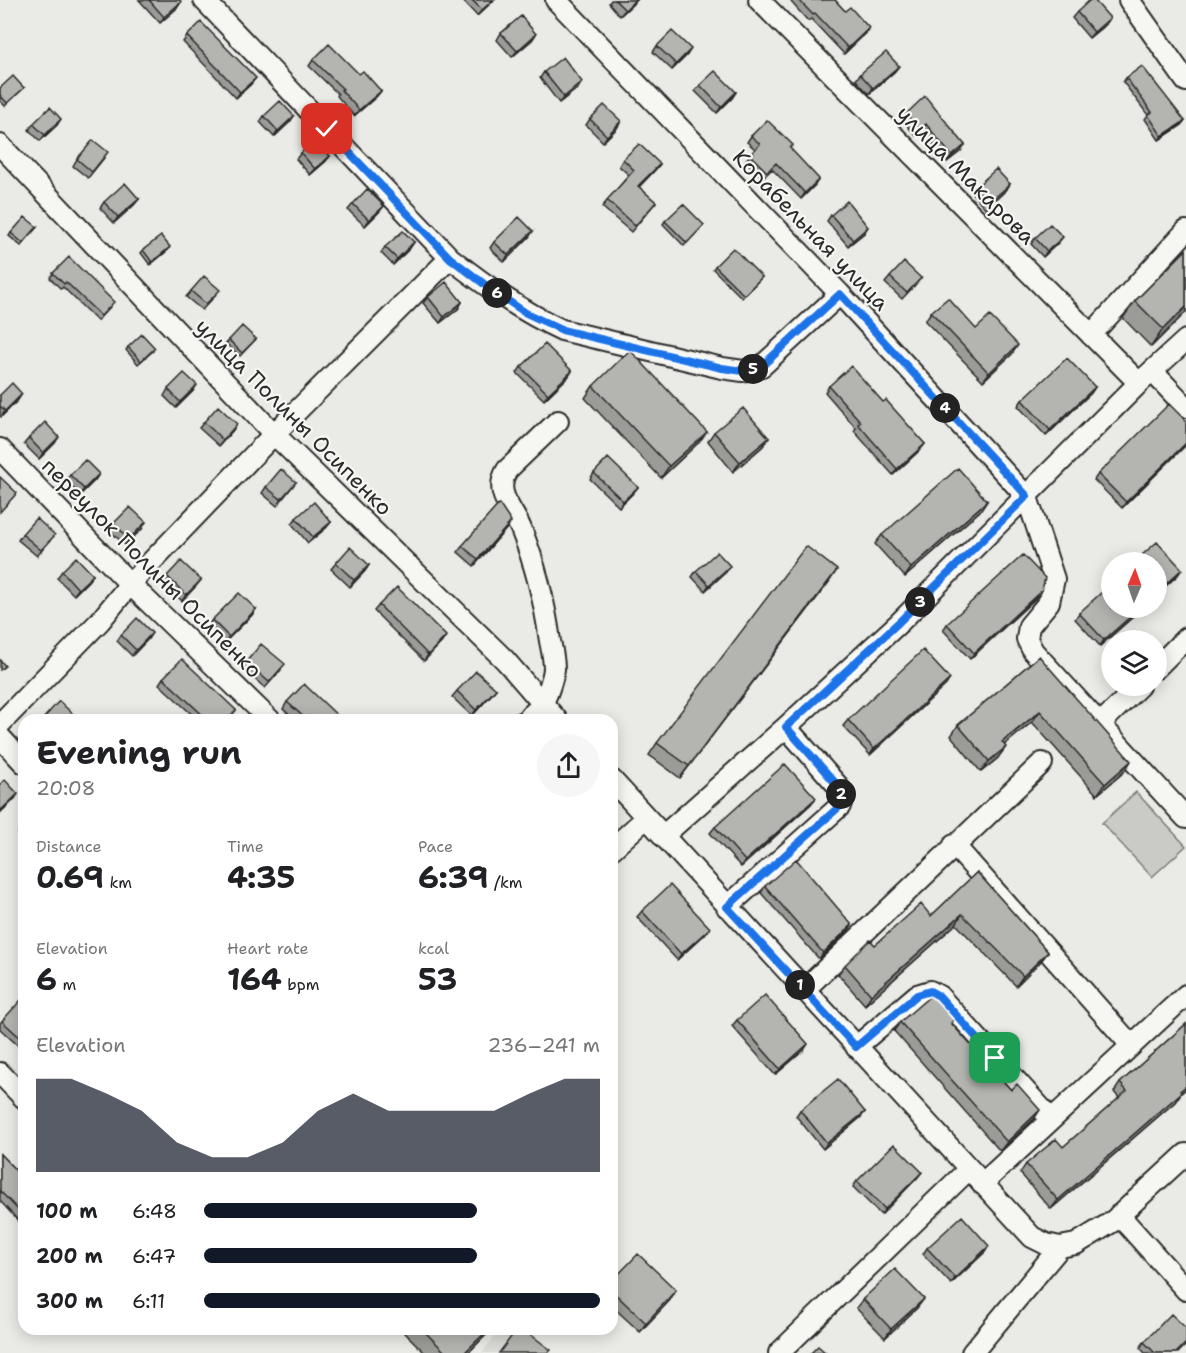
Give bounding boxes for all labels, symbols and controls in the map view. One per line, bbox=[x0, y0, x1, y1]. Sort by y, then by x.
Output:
street label: улица Макарова bbox=[890, 99, 1042, 251]
pin bbox=[301, 103, 352, 154]
icon: check bbox=[310, 112, 343, 145]
street label: Корабельная улица bbox=[726, 143, 896, 317]
pin: 6 bbox=[482, 278, 512, 308]
text: 6 bbox=[491, 282, 503, 303]
street label: улица Полины Осипенко bbox=[189, 312, 399, 522]
pin: 5 bbox=[738, 354, 768, 384]
text: 5 bbox=[748, 358, 758, 379]
pin: 4 bbox=[930, 393, 960, 423]
text: 4 bbox=[939, 397, 951, 418]
street label: переулок Полины Осипенко bbox=[36, 452, 268, 684]
north arrow bbox=[1101, 552, 1167, 618]
map controls bbox=[1101, 552, 1167, 696]
pin: 3 bbox=[905, 587, 935, 617]
text: 3 bbox=[914, 591, 926, 612]
button: layers bbox=[1101, 630, 1167, 696]
text: Evening run bbox=[36, 730, 242, 775]
button: share bbox=[537, 734, 600, 797]
text: 20:08 bbox=[36, 775, 96, 801]
pin: 2 bbox=[826, 779, 856, 809]
text: 2 bbox=[835, 783, 847, 804]
text: Distance bbox=[36, 836, 102, 857]
text: Time bbox=[227, 836, 264, 857]
text: Pace bbox=[418, 836, 453, 857]
text: 0.69 bbox=[36, 857, 104, 898]
text: 4:35 bbox=[227, 857, 295, 898]
text: 6:39 bbox=[418, 857, 488, 898]
text: km bbox=[104, 872, 132, 893]
text: /km bbox=[488, 872, 523, 893]
text: Elevation bbox=[36, 938, 108, 959]
text: Heart rate bbox=[227, 938, 309, 959]
text: kcal bbox=[418, 938, 449, 959]
text: 6 bbox=[36, 959, 57, 1000]
text: 164 bbox=[227, 959, 282, 1000]
text: 53 bbox=[418, 959, 457, 1000]
pin: 1 bbox=[785, 970, 815, 1000]
text: m bbox=[57, 974, 76, 995]
text: bpm bbox=[282, 974, 319, 995]
text: 1 bbox=[796, 974, 804, 995]
text: Elevation bbox=[36, 1032, 126, 1058]
text: 236–241 m bbox=[487, 1032, 600, 1058]
pin bbox=[969, 1032, 1020, 1083]
icon: arrive bbox=[978, 1041, 1011, 1074]
text: 100 m bbox=[36, 1198, 98, 1224]
text: 6:48 bbox=[132, 1198, 177, 1224]
text: 200 m bbox=[36, 1243, 103, 1269]
text: 6:47 bbox=[132, 1243, 176, 1269]
text: 300 m bbox=[36, 1288, 103, 1314]
text: 6:11 bbox=[132, 1288, 165, 1314]

